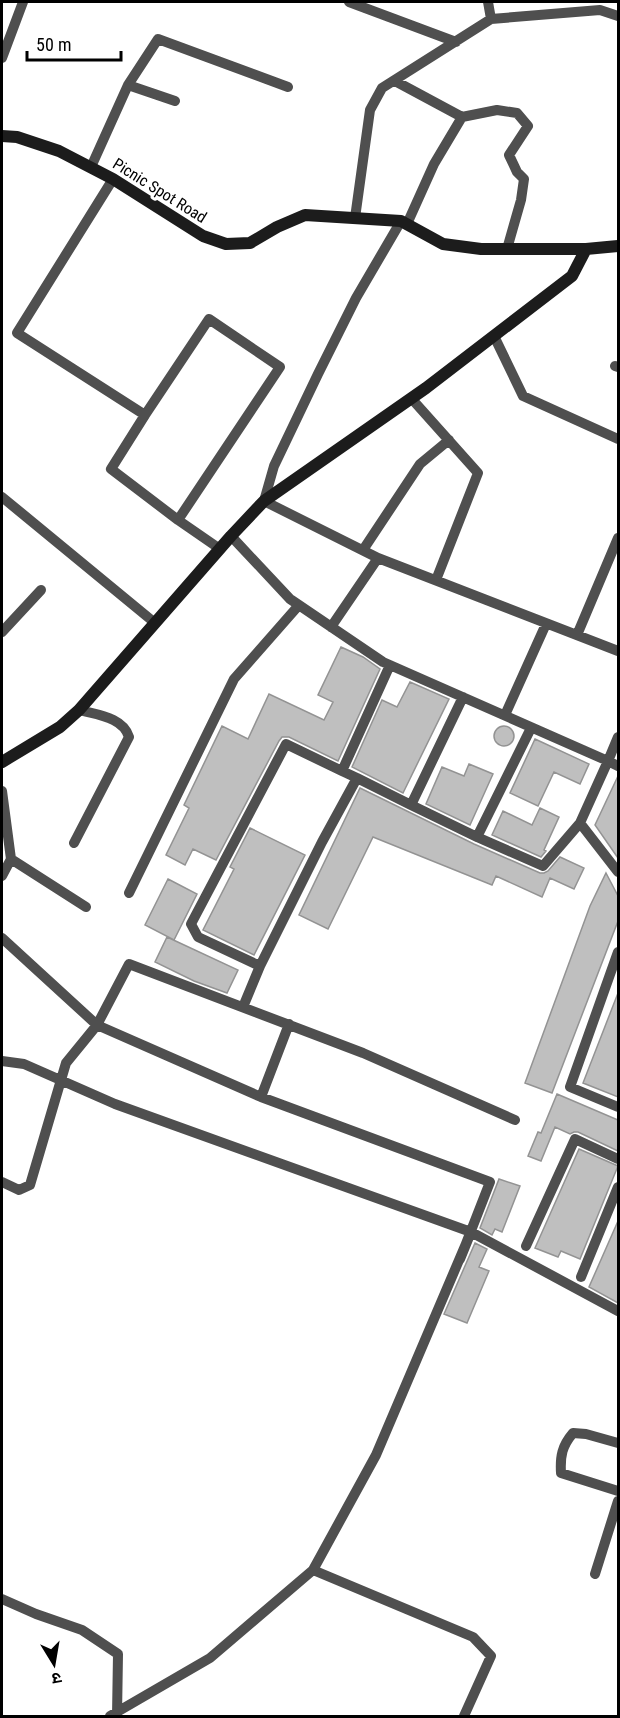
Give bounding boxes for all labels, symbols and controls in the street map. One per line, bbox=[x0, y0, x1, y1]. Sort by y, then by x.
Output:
scale bar bbox=[27, 24, 122, 62]
text: 50 m bbox=[36, 34, 71, 55]
street label: Picnic Spot Road bbox=[109, 154, 210, 227]
north arrow bbox=[24, 1634, 84, 1694]
text: उ bbox=[50, 1668, 63, 1689]

